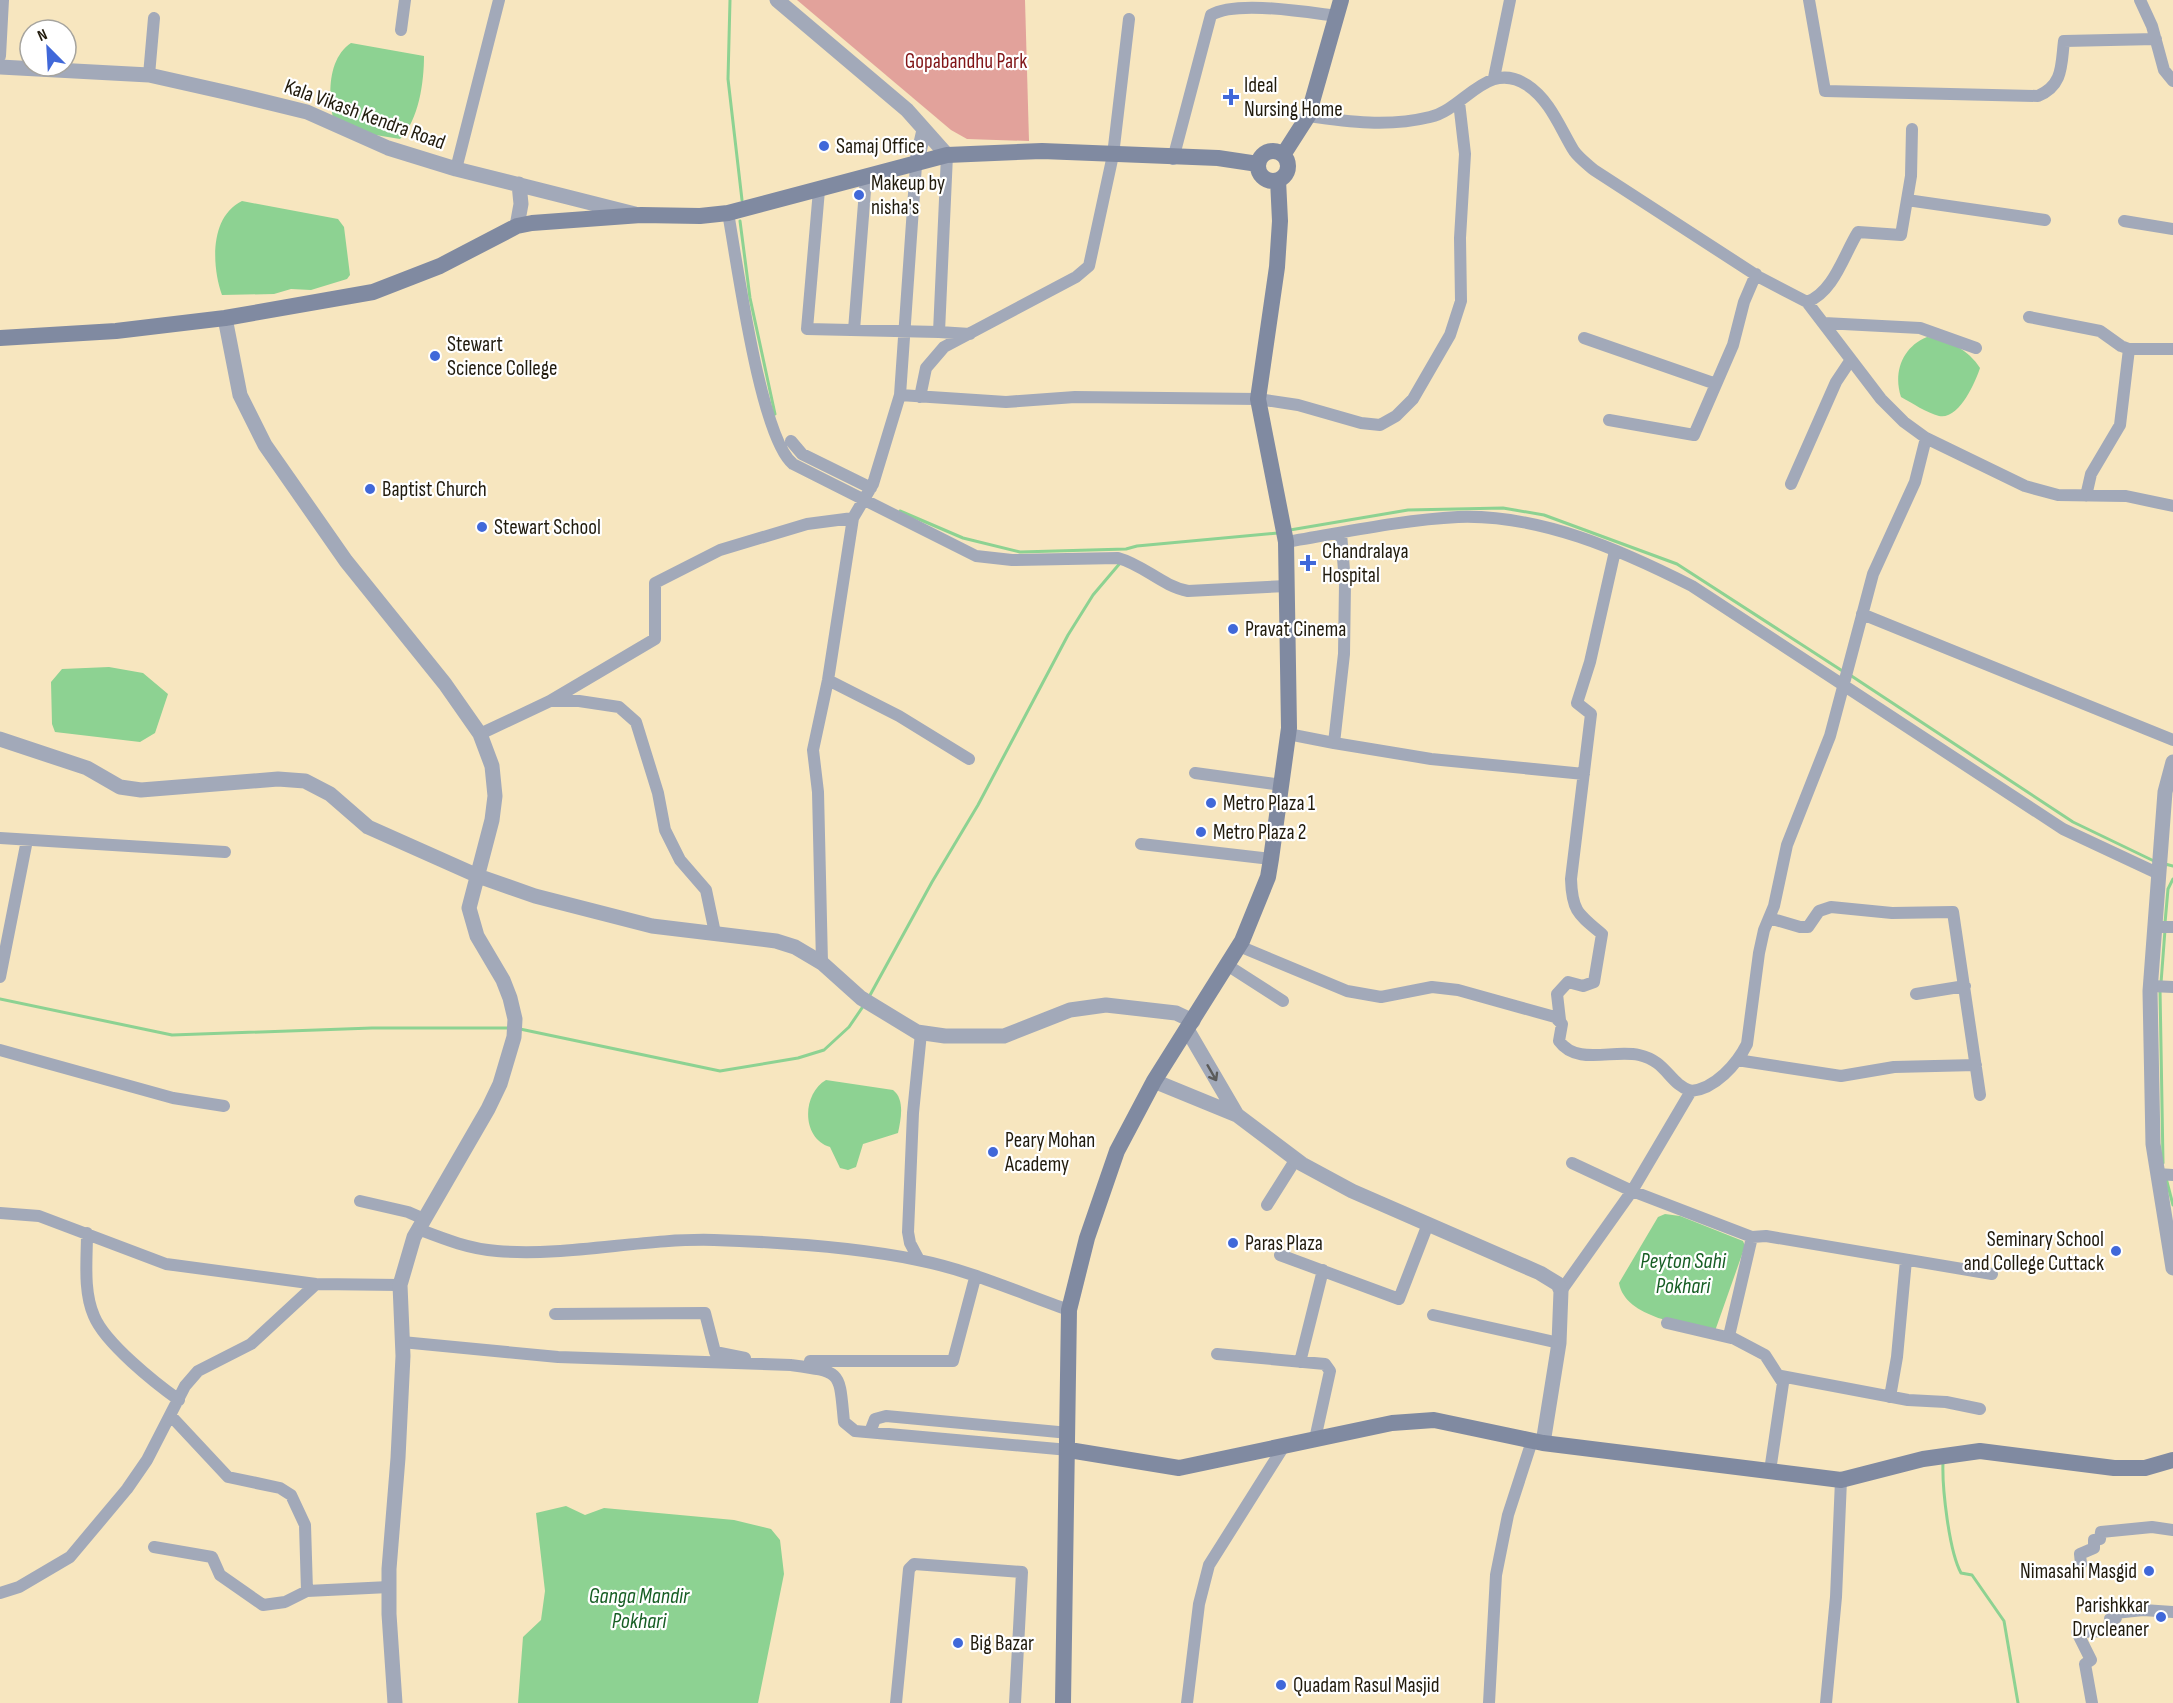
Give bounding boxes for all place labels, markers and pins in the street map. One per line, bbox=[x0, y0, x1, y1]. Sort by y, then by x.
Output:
place label: Ideal Nursing Home bbox=[1244, 73, 1343, 122]
marker: Ideal Nursing Home bbox=[1222, 88, 1240, 106]
place label: Samaj Office bbox=[836, 134, 925, 159]
marker: Samaj Office bbox=[817, 139, 831, 153]
place label: Makeup by nisha's bbox=[871, 171, 945, 220]
marker: Makeup by nisha's bbox=[852, 188, 866, 202]
place label: Stewart Science College bbox=[447, 332, 558, 381]
marker: Stewart Science College bbox=[428, 349, 442, 363]
place label: Baptist Church bbox=[382, 477, 487, 502]
marker: Baptist Church bbox=[363, 482, 377, 496]
place label: Stewart School bbox=[494, 515, 601, 540]
marker: Stewart School bbox=[475, 520, 489, 534]
place label: Chandralaya Hospital bbox=[1322, 539, 1409, 588]
marker: Chandralaya Hospital bbox=[1299, 554, 1317, 572]
place label: Pravat Cinema bbox=[1245, 617, 1346, 642]
marker: Pravat Cinema bbox=[1226, 622, 1240, 636]
place label: Metro Plaza 1 bbox=[1223, 791, 1316, 816]
marker: Metro Plaza 1 bbox=[1204, 796, 1218, 810]
place label: Metro Plaza 2 bbox=[1213, 820, 1306, 845]
marker: Metro Plaza 2 bbox=[1194, 825, 1208, 839]
place label: Peary Mohan Academy bbox=[1004, 1128, 1095, 1177]
marker: Peary Mohan Academy bbox=[986, 1145, 1000, 1159]
place label: Seminary School and College Cuttack bbox=[1964, 1227, 2104, 1276]
place label: Paras Plaza bbox=[1245, 1231, 1323, 1256]
marker: Paras Plaza bbox=[1226, 1236, 1240, 1250]
marker: Seminary School and College Cuttack bbox=[2109, 1244, 2123, 1258]
place label: Nimasahi Masgid bbox=[2020, 1559, 2137, 1584]
marker: Nimasahi Masgid bbox=[2142, 1564, 2156, 1578]
place label: Parishkkar Drycleaner bbox=[2072, 1593, 2149, 1642]
marker: Parishkkar Drycleaner bbox=[2154, 1610, 2168, 1624]
place label: Big Bazar bbox=[970, 1631, 1034, 1656]
marker: Big Bazar bbox=[951, 1636, 965, 1650]
place label: Quadam Rasul Masjid bbox=[1293, 1673, 1439, 1698]
marker: Quadam Rasul Masjid bbox=[1274, 1678, 1288, 1692]

